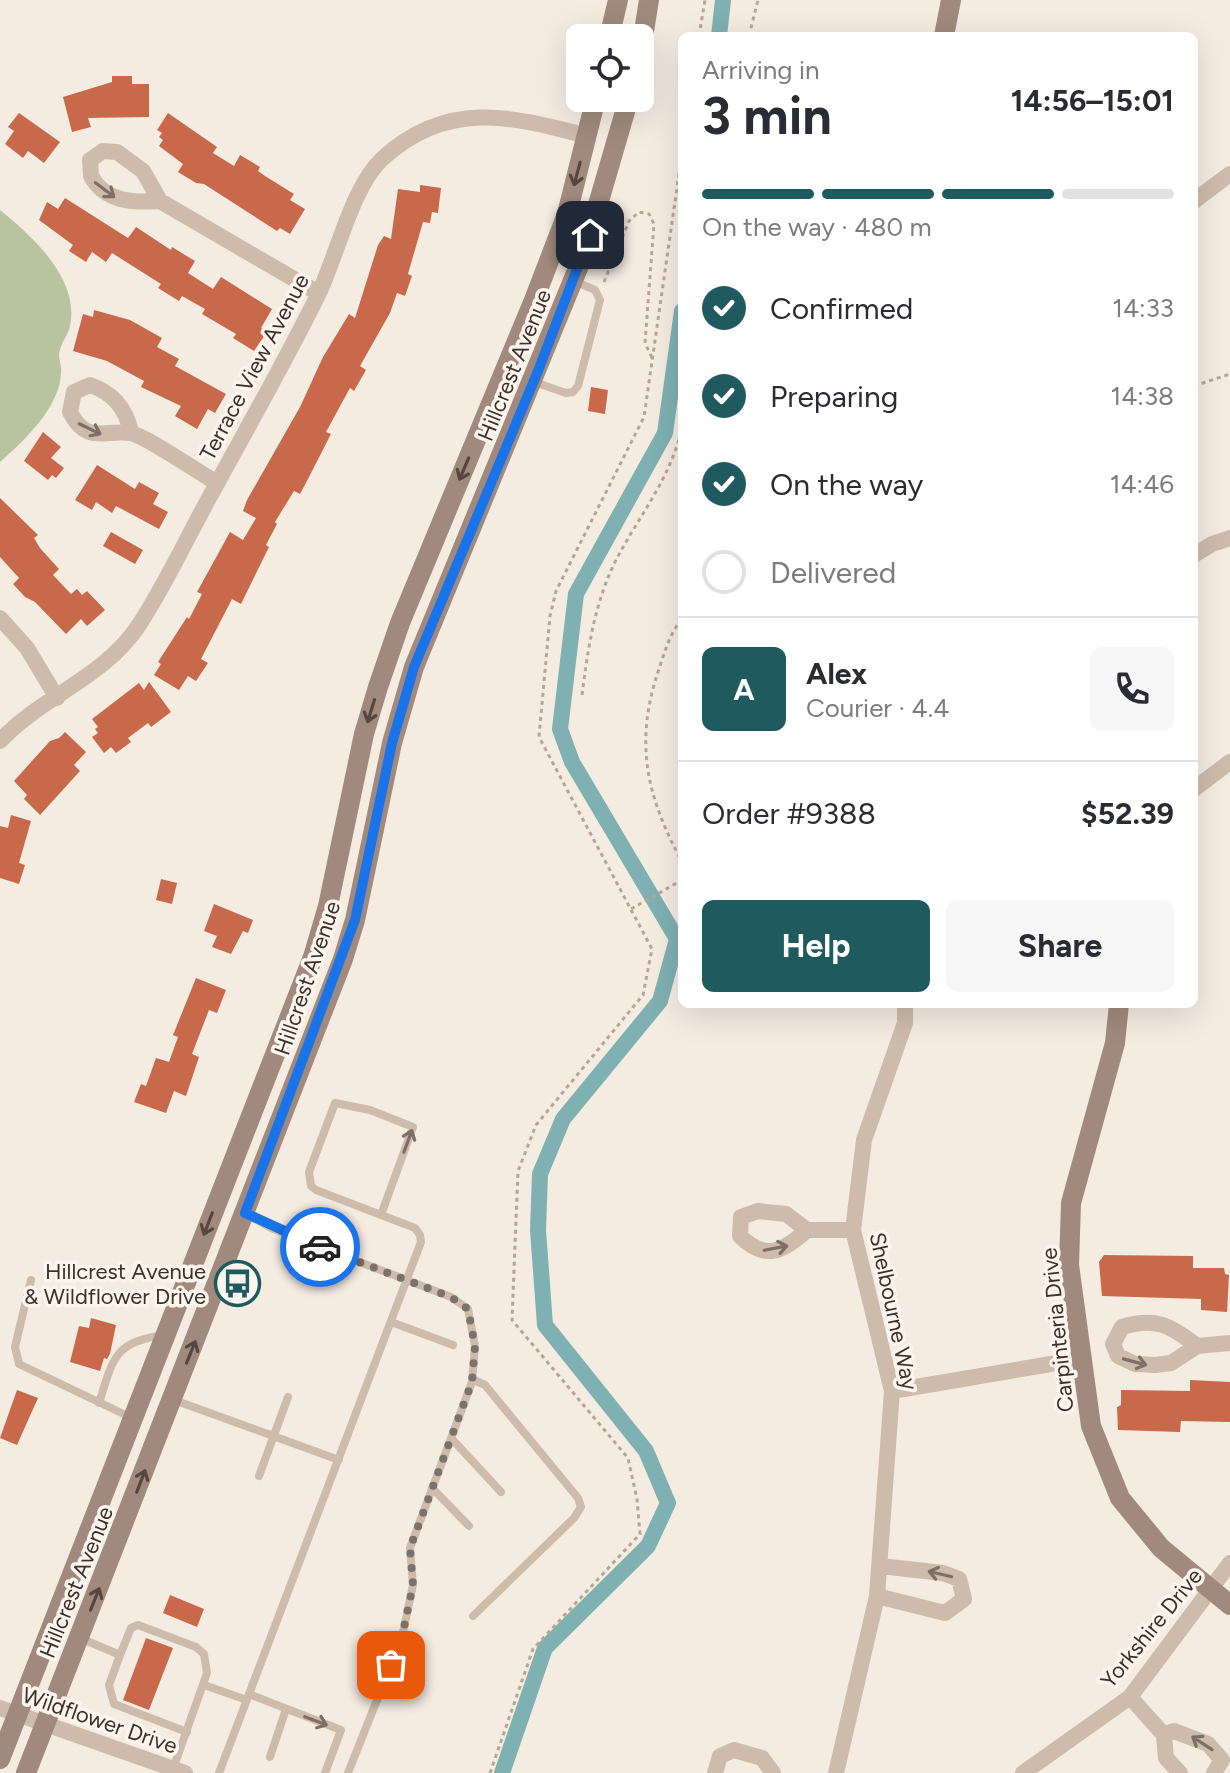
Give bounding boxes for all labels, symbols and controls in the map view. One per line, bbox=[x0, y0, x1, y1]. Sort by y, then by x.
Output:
map controls bbox=[566, 24, 654, 112]
button: locate bbox=[566, 24, 654, 112]
text: Arriving in bbox=[702, 54, 820, 86]
text: 14:56–15:01 bbox=[1011, 82, 1174, 119]
text: 3 min bbox=[702, 85, 832, 147]
one-way arrow bbox=[569, 160, 584, 186]
one-way arrow bbox=[94, 181, 115, 198]
pin bbox=[556, 201, 624, 269]
text: On the way · 480 m bbox=[702, 211, 932, 243]
icon: home bbox=[568, 213, 612, 257]
street label: Terrace View Avenue bbox=[194, 269, 315, 465]
street label: Hillcrest Avenue bbox=[472, 285, 557, 445]
icon: check bbox=[702, 286, 746, 330]
text: Confirmed bbox=[770, 290, 913, 327]
text: 14:33 bbox=[1112, 292, 1174, 324]
icon: check bbox=[702, 374, 746, 418]
text: Preparing bbox=[770, 378, 898, 415]
text: 14:38 bbox=[1110, 380, 1174, 412]
one-way arrow bbox=[78, 422, 101, 437]
one-way arrow bbox=[456, 456, 471, 481]
icon: check bbox=[702, 462, 746, 506]
text: On the way bbox=[770, 466, 923, 503]
text: 14:46 bbox=[1110, 468, 1174, 500]
text: Delivered bbox=[770, 554, 896, 591]
button: phone bbox=[1090, 647, 1174, 731]
text: Alex bbox=[806, 655, 867, 692]
text: A bbox=[733, 671, 755, 708]
text: Courier · 4.4 bbox=[806, 692, 949, 724]
one-way arrow bbox=[363, 698, 377, 723]
text: Order #9388 bbox=[702, 795, 876, 832]
text: $52.39 bbox=[1081, 795, 1174, 832]
street label: Hillcrest Avenue bbox=[268, 898, 346, 1059]
button: Help bbox=[702, 900, 930, 992]
button: Share bbox=[946, 900, 1174, 992]
one-way arrow bbox=[401, 1129, 416, 1154]
courier bbox=[280, 1207, 360, 1287]
one-way arrow bbox=[200, 1211, 214, 1236]
icon: car bbox=[298, 1225, 342, 1269]
street label: Shelbourne Way bbox=[864, 1230, 923, 1393]
one-way arrow bbox=[763, 1240, 788, 1255]
street label: Carpinteria Drive bbox=[1035, 1246, 1080, 1414]
place label: Hillcrest Avenue & Wildflower Drive bbox=[24, 1258, 206, 1310]
bus stop icon: Hillcrest Avenue & Wildflower Drive bbox=[213, 1260, 261, 1308]
one-way arrow bbox=[185, 1341, 200, 1365]
one-way arrow bbox=[1122, 1355, 1147, 1370]
one-way arrow bbox=[135, 1469, 150, 1494]
street label: Hillcrest Avenue bbox=[34, 1502, 119, 1662]
street label: Yorkshire Drive bbox=[1095, 1563, 1208, 1694]
one-way arrow bbox=[927, 1566, 953, 1581]
one-way arrow bbox=[89, 1587, 103, 1612]
pin bbox=[357, 1631, 425, 1699]
icon: bag bbox=[369, 1643, 413, 1687]
street label: Wildflower Drive bbox=[19, 1681, 181, 1760]
one-way arrow bbox=[303, 1714, 328, 1729]
one-way arrow bbox=[1191, 1734, 1213, 1751]

